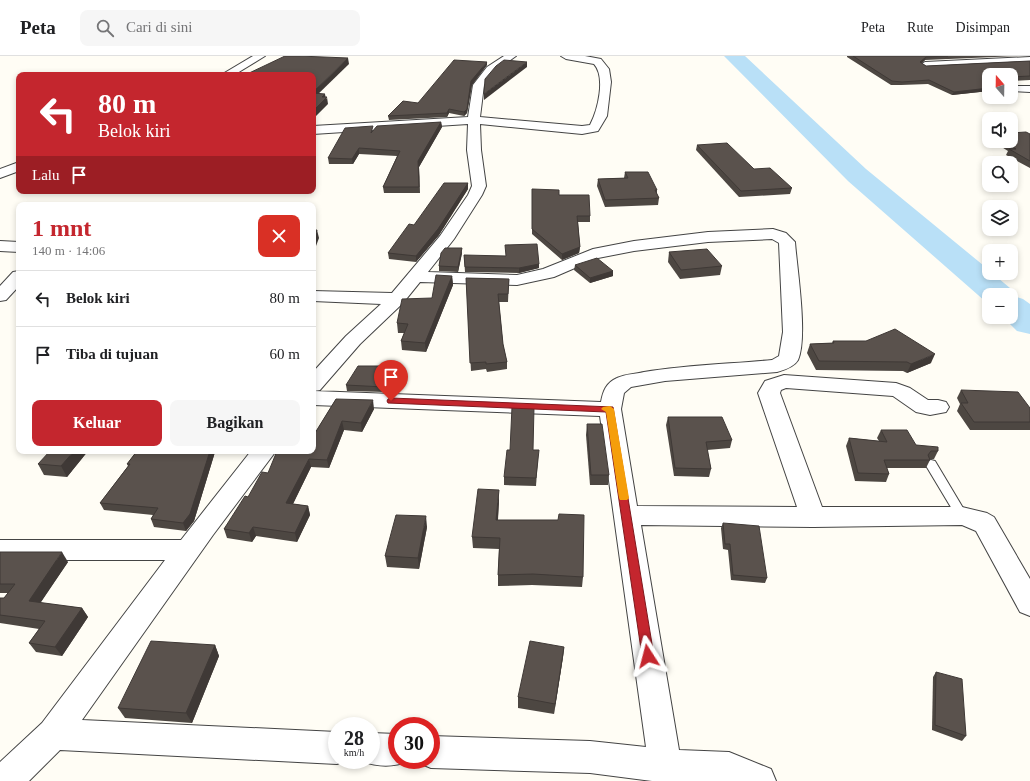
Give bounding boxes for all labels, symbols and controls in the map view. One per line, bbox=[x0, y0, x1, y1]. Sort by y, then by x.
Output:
search box bbox=[80, 10, 360, 46]
text: Peta bbox=[20, 17, 56, 38]
icon: search bbox=[94, 17, 116, 39]
text: Cari di sini bbox=[126, 19, 193, 35]
text: Peta bbox=[861, 20, 885, 35]
text: Rute bbox=[907, 20, 934, 35]
text: Disimpan bbox=[956, 20, 1010, 35]
north arrow bbox=[982, 68, 1018, 104]
map controls bbox=[982, 68, 1018, 324]
icon: left bbox=[32, 88, 84, 140]
text: 80 m bbox=[98, 88, 156, 119]
button: sound bbox=[982, 112, 1018, 148]
text: Belok kiri bbox=[98, 121, 171, 141]
button: search bbox=[982, 156, 1018, 192]
icon: arrive bbox=[68, 164, 90, 186]
text: Lalu bbox=[32, 167, 60, 183]
button: layers bbox=[982, 200, 1018, 236]
text: 1 mnt bbox=[32, 215, 91, 241]
button: close bbox=[258, 215, 300, 257]
text: 140 m · 14:06 bbox=[32, 243, 105, 258]
button: + bbox=[982, 244, 1018, 280]
icon: left bbox=[32, 288, 54, 310]
button: − bbox=[982, 288, 1018, 324]
text: Belok kiri bbox=[66, 290, 130, 306]
text: 80 m bbox=[270, 290, 300, 306]
icon: arrive bbox=[32, 344, 54, 366]
text: Tiba di tujuan bbox=[66, 346, 158, 362]
text: 60 m bbox=[270, 346, 300, 362]
pin bbox=[374, 360, 408, 401]
icon: arrive bbox=[380, 366, 402, 388]
button: Keluar bbox=[32, 400, 162, 446]
button: Bagikan bbox=[170, 400, 300, 446]
position arrow bbox=[627, 635, 669, 677]
speed limit sign: 30 bbox=[388, 717, 440, 769]
text: 28 bbox=[344, 727, 364, 749]
text: km/h bbox=[344, 747, 364, 758]

